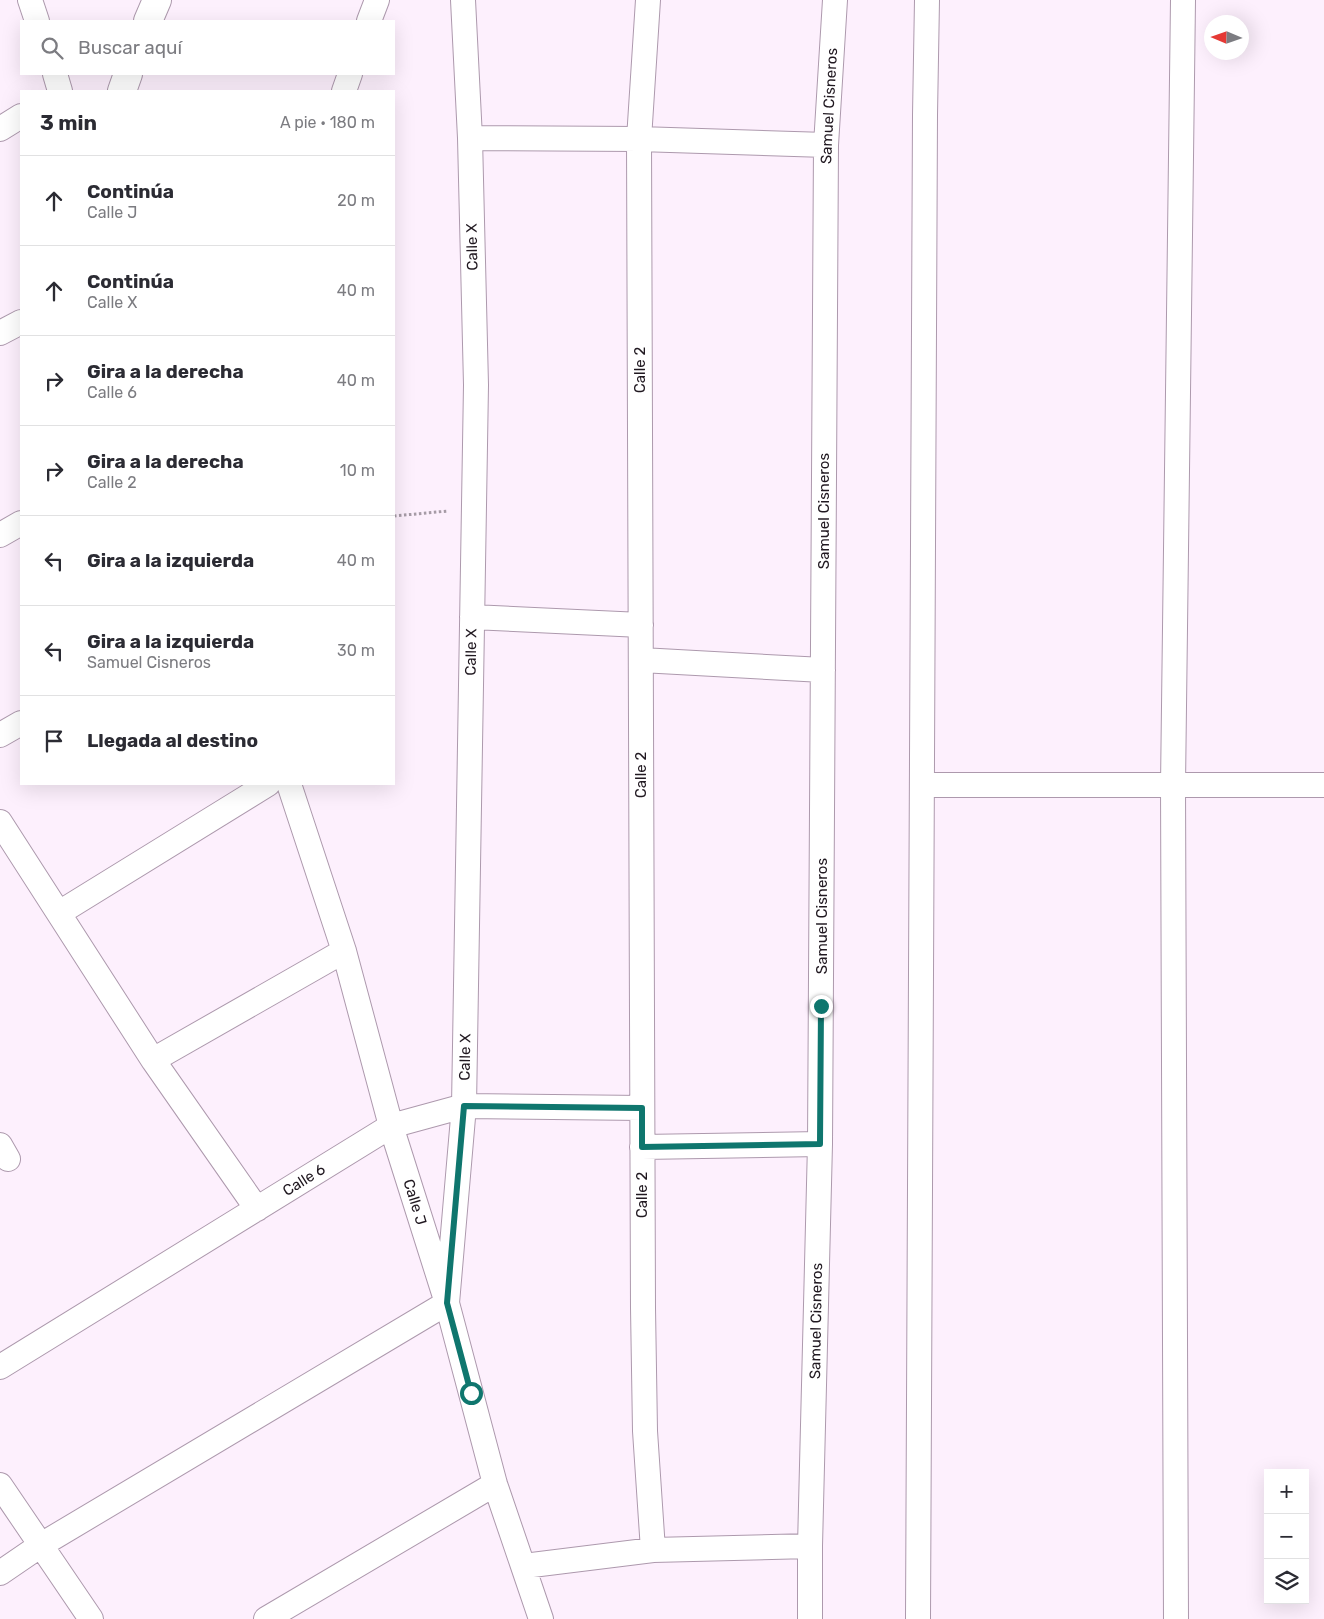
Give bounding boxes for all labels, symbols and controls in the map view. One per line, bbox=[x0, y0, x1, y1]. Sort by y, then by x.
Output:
north arrow bbox=[1204, 15, 1249, 60]
search box bbox=[20, 20, 395, 75]
icon: search bbox=[38, 34, 66, 62]
text: Buscar aquí bbox=[78, 36, 182, 59]
street label: Samuel Cisneros bbox=[817, 47, 841, 165]
text: 3 min bbox=[40, 110, 97, 135]
text: A pie · 180 m bbox=[280, 113, 375, 132]
text: Continúa bbox=[87, 180, 174, 203]
icon: ahead bbox=[40, 187, 68, 215]
text: 20 m bbox=[337, 191, 375, 210]
text: Calle J bbox=[87, 203, 137, 222]
street label: Calle X bbox=[463, 223, 481, 271]
text: Continúa bbox=[87, 270, 174, 293]
icon: ahead bbox=[40, 277, 68, 305]
text: 40 m bbox=[337, 281, 375, 300]
text: Calle X bbox=[87, 293, 137, 312]
street label: Calle 2 bbox=[631, 347, 649, 393]
text: Gira a la derecha bbox=[87, 360, 244, 383]
icon: right bbox=[40, 367, 68, 395]
text: 40 m bbox=[337, 371, 375, 390]
text: Calle 6 bbox=[87, 383, 137, 402]
text: Gira a la derecha bbox=[87, 450, 244, 473]
street label: Samuel Cisneros bbox=[815, 453, 833, 569]
icon: right bbox=[40, 457, 68, 485]
text: 10 m bbox=[340, 461, 375, 480]
text: Calle 2 bbox=[87, 473, 137, 492]
icon: left bbox=[40, 547, 68, 575]
text: Gira a la izquierda bbox=[87, 549, 254, 572]
text: 40 m bbox=[337, 551, 375, 570]
street label: Calle X bbox=[462, 628, 480, 676]
text: Gira a la izquierda bbox=[87, 630, 254, 653]
icon: left bbox=[40, 637, 68, 665]
text: 30 m bbox=[337, 641, 375, 660]
text: Samuel Cisneros bbox=[87, 653, 211, 672]
icon: arrive bbox=[40, 727, 68, 755]
text: Llegada al destino bbox=[87, 729, 258, 752]
street label: Calle 2 bbox=[632, 752, 650, 798]
street label: Samuel Cisneros bbox=[813, 858, 831, 974]
route end bbox=[810, 995, 833, 1018]
street label: Calle X bbox=[456, 1033, 474, 1081]
street label: Calle 6 bbox=[279, 1160, 329, 1200]
street label: Calle 2 bbox=[633, 1172, 651, 1218]
street label: Calle J bbox=[399, 1177, 431, 1227]
street label: Samuel Cisneros bbox=[806, 1262, 826, 1379]
route start bbox=[460, 1382, 483, 1405]
map controls bbox=[1264, 1469, 1309, 1604]
button: + bbox=[1264, 1469, 1309, 1514]
button: − bbox=[1264, 1514, 1309, 1559]
button: layers bbox=[1264, 1559, 1309, 1604]

